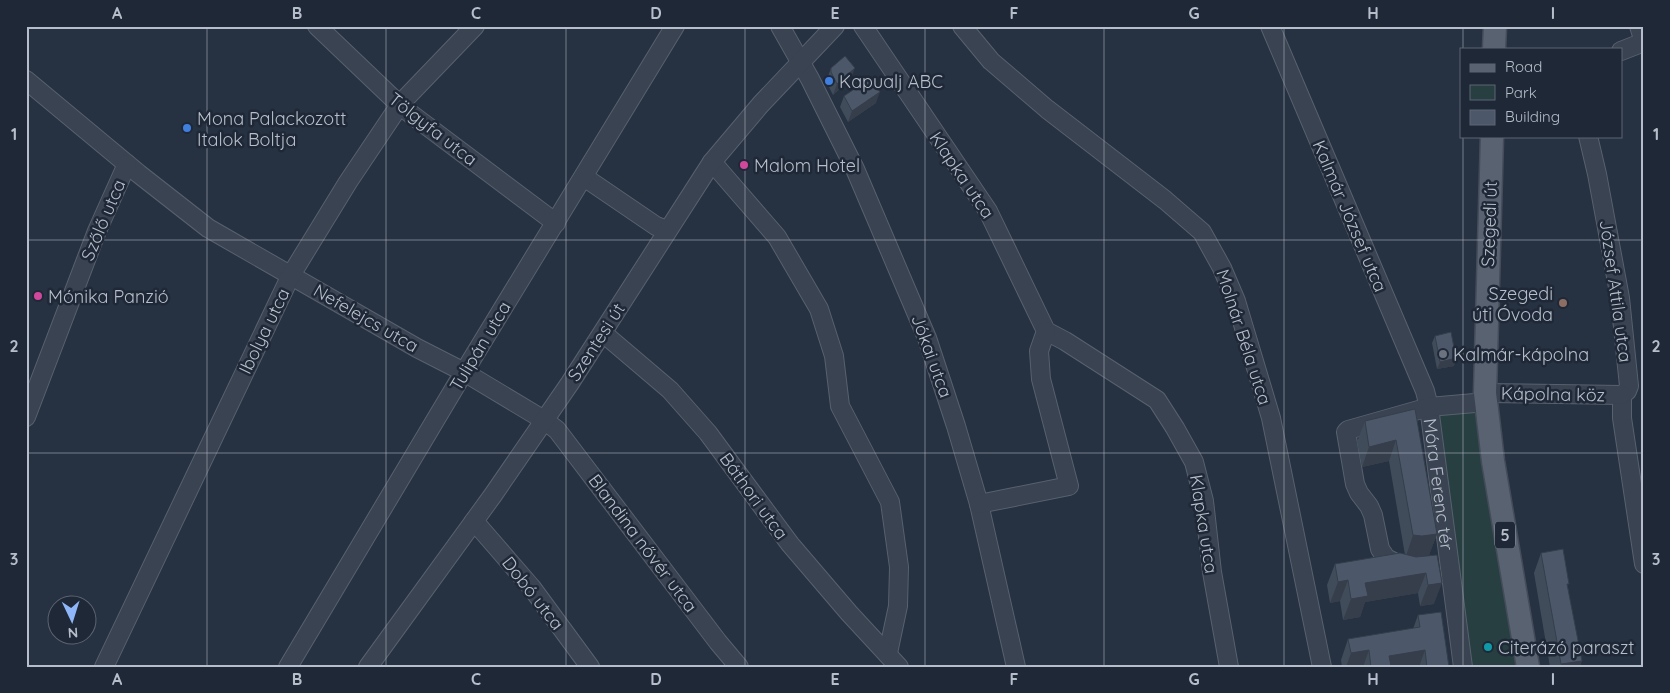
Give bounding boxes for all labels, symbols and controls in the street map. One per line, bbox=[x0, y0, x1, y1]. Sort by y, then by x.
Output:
text: A bbox=[112, 3, 123, 23]
text: B bbox=[292, 3, 302, 23]
text: C bbox=[471, 3, 481, 23]
text: D bbox=[650, 3, 662, 23]
text: E bbox=[830, 3, 840, 23]
text: F bbox=[1010, 3, 1019, 23]
text: G bbox=[1188, 3, 1200, 23]
text: H bbox=[1367, 3, 1379, 23]
text: I bbox=[1551, 3, 1555, 23]
legend bbox=[1460, 48, 1622, 138]
text: Road bbox=[1505, 57, 1542, 76]
place label: Kapualj ABC bbox=[839, 70, 943, 93]
marker: Kapualj ABC bbox=[823, 75, 835, 87]
text: Park bbox=[1505, 83, 1537, 102]
street label: Tölgyfa utca bbox=[384, 87, 482, 171]
place label: Mona Palackozott Italok Boltja bbox=[197, 107, 346, 151]
text: Building bbox=[1505, 107, 1560, 126]
marker: Mona Palackozott Italok Boltja bbox=[181, 122, 193, 134]
text: 1 bbox=[11, 124, 17, 144]
text: 1 bbox=[1653, 124, 1659, 144]
street label: Klapka utca bbox=[925, 127, 999, 223]
street label: Kalmár József utca bbox=[1308, 137, 1392, 295]
place label: Malom Hotel bbox=[754, 154, 860, 177]
marker: Malom Hotel bbox=[738, 159, 750, 171]
street label: Szőlő utca bbox=[76, 176, 130, 264]
street label: Szegedi út bbox=[1476, 181, 1502, 267]
street label: József Attila utca bbox=[1595, 218, 1637, 364]
street label: Molnár Béla utca bbox=[1211, 266, 1277, 408]
street label: Nefelejcs utca bbox=[309, 279, 423, 357]
place label: Szegedi úti Óvoda bbox=[1472, 282, 1553, 326]
street label: Ibolya utca bbox=[233, 284, 295, 378]
place label: Mónika Panzió bbox=[48, 285, 169, 308]
marker: Mónika Panzió bbox=[32, 290, 44, 302]
street label: Tulipán utca bbox=[444, 297, 516, 395]
marker: Szegedi úti Óvoda bbox=[1557, 297, 1569, 309]
street label: Szentesi út bbox=[562, 298, 630, 386]
street label: Jókai utca bbox=[906, 311, 958, 401]
text: 2 bbox=[9, 336, 19, 356]
text: 2 bbox=[1651, 336, 1661, 356]
place label: Kalmár-kápolna bbox=[1453, 343, 1589, 366]
marker: Kalmár-kápolna bbox=[1437, 348, 1449, 360]
street label: Kápolna köz bbox=[1501, 382, 1605, 406]
street label: Móra Ferenc tér bbox=[1419, 417, 1459, 552]
street label: Báthori utca bbox=[715, 448, 793, 544]
street label: Blandina nővér utca bbox=[583, 469, 703, 617]
street label: Klapka utca bbox=[1185, 473, 1223, 575]
road number: 5 bbox=[1495, 522, 1515, 548]
text: 3 bbox=[10, 549, 18, 569]
text: 3 bbox=[1652, 549, 1660, 569]
street label: Dobó utca bbox=[497, 552, 569, 634]
north arrow bbox=[48, 596, 98, 646]
text: N bbox=[67, 624, 79, 642]
place label: Citerázó paraszt bbox=[1498, 636, 1634, 659]
marker: Citerázó paraszt bbox=[1482, 641, 1494, 653]
text: A bbox=[112, 669, 123, 689]
text: B bbox=[292, 669, 302, 689]
text: C bbox=[471, 669, 481, 689]
text: D bbox=[650, 669, 662, 689]
text: E bbox=[830, 669, 840, 689]
text: F bbox=[1010, 669, 1019, 689]
text: G bbox=[1188, 669, 1200, 689]
text: H bbox=[1367, 669, 1379, 689]
text: I bbox=[1551, 669, 1555, 689]

